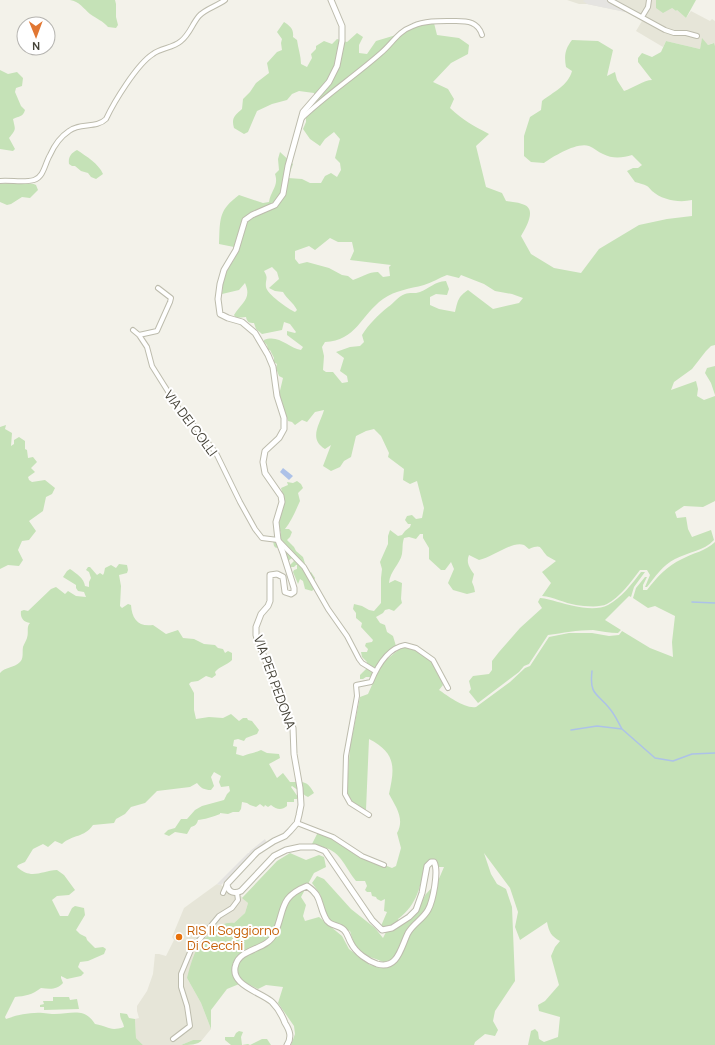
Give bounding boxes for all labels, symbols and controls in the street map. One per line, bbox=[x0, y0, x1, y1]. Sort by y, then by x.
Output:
north arrow bbox=[16, 16, 56, 56]
text: N bbox=[32, 39, 40, 54]
street label: VIA DEI COLLI bbox=[160, 386, 222, 460]
street label: VIA PER PEDONA bbox=[250, 633, 300, 731]
place label: RIS Il Soggiorno Di Cecchi bbox=[187, 921, 280, 954]
marker: RIS Il Soggiorno Di Cecchi bbox=[174, 932, 184, 942]

